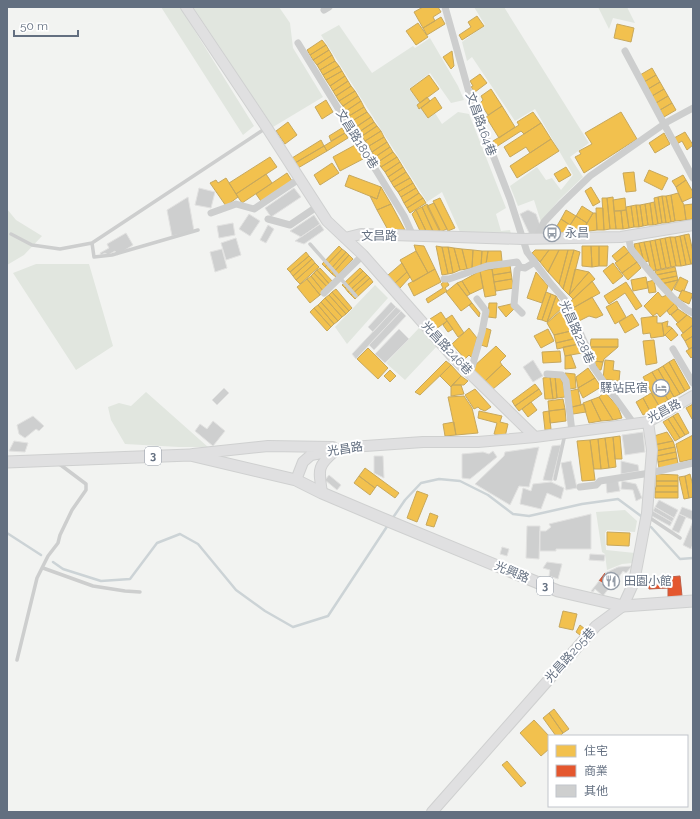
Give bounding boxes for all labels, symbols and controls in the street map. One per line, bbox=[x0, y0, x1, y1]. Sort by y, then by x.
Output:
scale bar bbox=[14, 12, 78, 38]
text: 50 m bbox=[20, 19, 48, 33]
street label: 文昌路164巷 bbox=[463, 90, 499, 158]
street label: 文昌路180巷 bbox=[333, 107, 381, 171]
bus stop icon: 永昌 bbox=[542, 223, 562, 243]
place label: 永昌 bbox=[565, 226, 589, 240]
street label: 文昌路 bbox=[361, 229, 397, 243]
street label: 光昌路228巷 bbox=[557, 298, 597, 366]
street label: 光昌路246巷 bbox=[419, 318, 475, 378]
hotel icon: 驛站民宿 bbox=[651, 378, 671, 398]
place label: 驛站民宿 bbox=[600, 381, 648, 395]
street label: 光昌路 bbox=[645, 396, 683, 426]
street label: 光昌路 bbox=[326, 439, 364, 459]
road number: 3 bbox=[145, 447, 161, 465]
street label: 光興路 bbox=[493, 559, 531, 585]
restaurant icon: 田園小館 bbox=[601, 571, 621, 591]
place label: 田園小館 bbox=[624, 574, 672, 588]
road number: 3 bbox=[537, 577, 553, 595]
street label: 光昌路205巷 bbox=[542, 625, 598, 685]
legend bbox=[548, 735, 688, 807]
text: 住宅 bbox=[584, 744, 608, 758]
text: 商業 bbox=[584, 764, 608, 778]
text: 其他 bbox=[584, 784, 608, 798]

